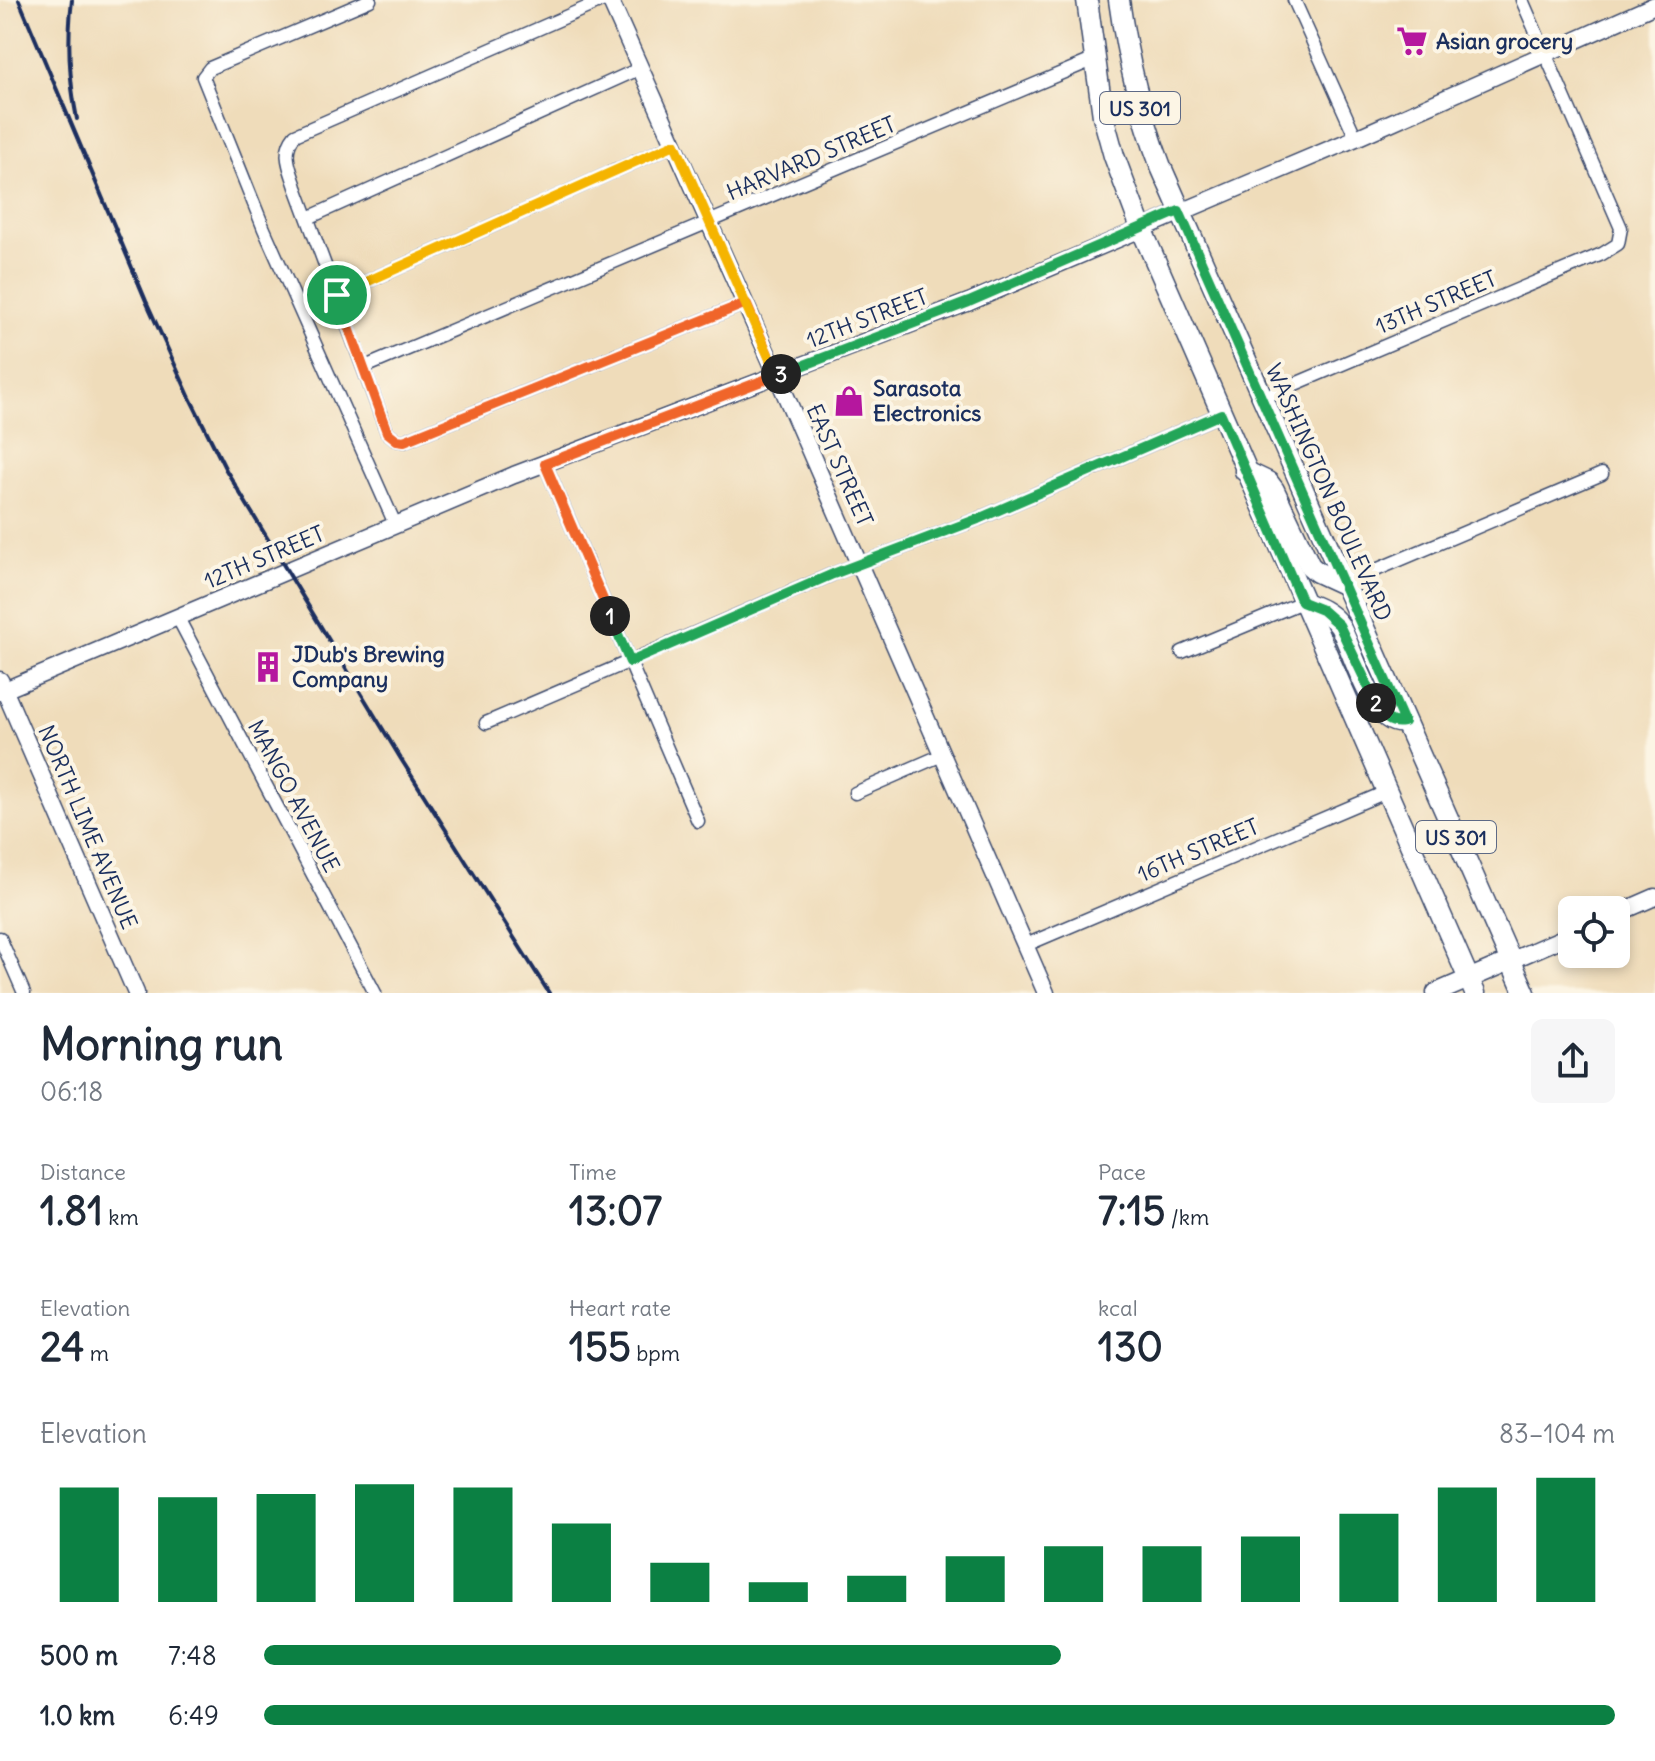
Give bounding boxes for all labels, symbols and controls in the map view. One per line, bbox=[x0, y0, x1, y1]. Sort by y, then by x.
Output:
supermarket icon: Asian grocery bbox=[1395, 24, 1429, 58]
place label: Asian grocery bbox=[1436, 27, 1573, 55]
road number: US 301 bbox=[1100, 92, 1180, 124]
street label: HARVARD STREET bbox=[722, 110, 900, 206]
pin bbox=[303, 261, 371, 329]
street label: 13TH STREET bbox=[1371, 264, 1501, 340]
icon: arrive bbox=[315, 273, 359, 317]
street label: 12TH STREET bbox=[802, 282, 932, 354]
pin: 3 bbox=[761, 354, 801, 394]
street label: WASHINGTON BOULEVARD bbox=[1259, 359, 1399, 625]
text: 3 bbox=[775, 360, 787, 388]
place label: Sarasota Electronics bbox=[873, 374, 981, 427]
shop icon: Sarasota Electronics bbox=[832, 384, 866, 418]
street label: EAST STREET bbox=[801, 399, 879, 531]
street label: 12TH STREET bbox=[200, 519, 328, 595]
pin: 1 bbox=[590, 596, 630, 636]
text: 1 bbox=[606, 602, 614, 630]
place label: JDub's Brewing Company bbox=[292, 640, 445, 693]
building icon: JDub's Brewing Company bbox=[251, 650, 285, 684]
pin: 2 bbox=[1356, 683, 1396, 723]
text: 2 bbox=[1370, 689, 1382, 717]
street label: MANGO AVENUE bbox=[242, 715, 346, 877]
street label: NORTH LIME AVENUE bbox=[32, 721, 144, 933]
street label: 16TH STREET bbox=[1133, 812, 1263, 888]
road number: US 301 bbox=[1416, 821, 1496, 853]
map controls bbox=[1558, 896, 1630, 968]
button: locate bbox=[1558, 896, 1630, 968]
text: Morning run bbox=[40, 1017, 283, 1072]
button: share bbox=[1531, 1019, 1615, 1103]
text: 06:18 bbox=[40, 1075, 103, 1108]
text: Distance bbox=[40, 1158, 126, 1186]
text: Time bbox=[569, 1158, 617, 1186]
text: Pace bbox=[1098, 1158, 1146, 1186]
text: 1.81 bbox=[40, 1186, 103, 1236]
text: 13:07 bbox=[569, 1186, 662, 1236]
text: 7:15 bbox=[1098, 1186, 1166, 1236]
text: km bbox=[103, 1203, 139, 1231]
text: /km bbox=[1166, 1203, 1209, 1231]
text: Elevation bbox=[40, 1294, 130, 1322]
text: Heart rate bbox=[569, 1294, 671, 1322]
text: kcal bbox=[1098, 1294, 1138, 1322]
text: 24 bbox=[40, 1322, 84, 1372]
text: 155 bbox=[569, 1322, 631, 1372]
text: 130 bbox=[1098, 1322, 1163, 1372]
text: m bbox=[84, 1339, 109, 1367]
text: bpm bbox=[631, 1339, 680, 1367]
text: Elevation bbox=[40, 1417, 147, 1450]
text: 83–104 m bbox=[1499, 1417, 1615, 1450]
text: 500 m bbox=[40, 1639, 118, 1672]
text: 7:48 bbox=[168, 1639, 217, 1672]
text: 1.0 km bbox=[40, 1699, 115, 1732]
text: 6:49 bbox=[168, 1699, 219, 1732]

